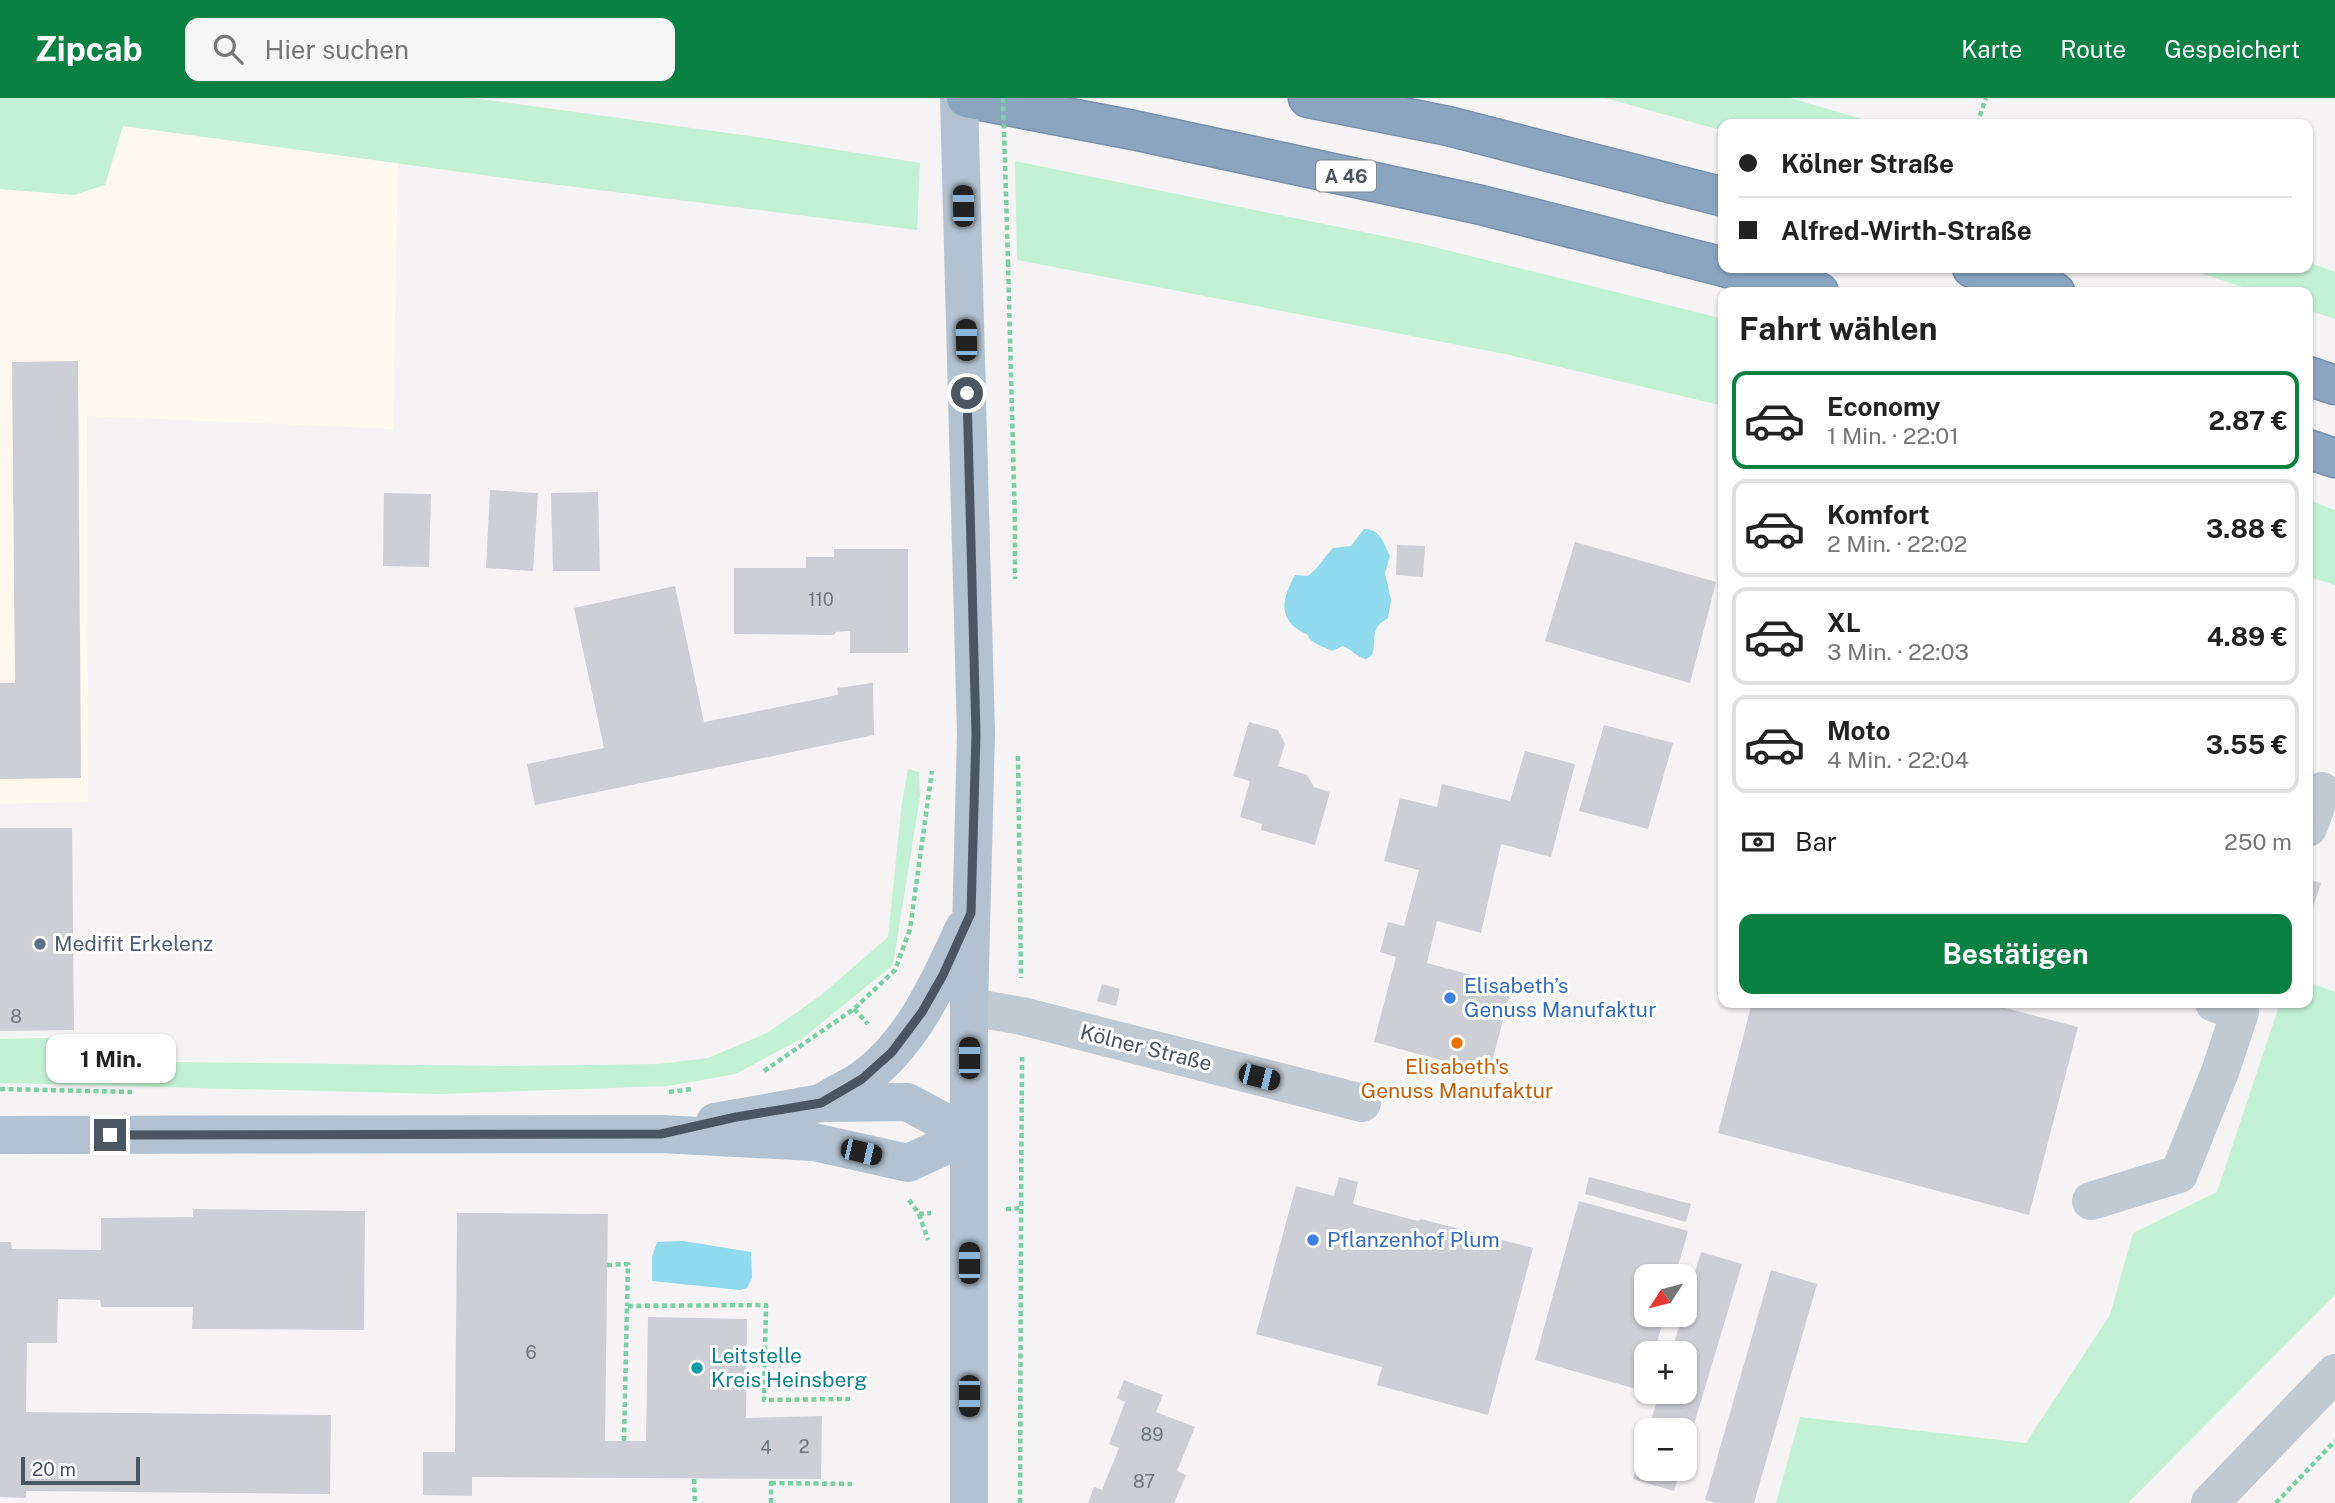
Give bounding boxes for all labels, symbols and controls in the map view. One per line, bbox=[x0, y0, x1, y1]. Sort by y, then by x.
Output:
search box bbox=[185, 18, 675, 81]
text: Zipcab bbox=[35, 30, 143, 68]
icon: search bbox=[209, 30, 247, 68]
text: Hier suchen bbox=[265, 34, 409, 65]
text: Karte bbox=[1961, 35, 2022, 63]
text: Route bbox=[2060, 35, 2126, 63]
text: Gespeichert bbox=[2164, 35, 2300, 63]
text: Kölner Straße bbox=[1781, 148, 1954, 179]
road number: A 46 bbox=[1316, 160, 1376, 192]
car bbox=[953, 185, 974, 227]
text: Alfred-Wirth-Straße bbox=[1781, 215, 2032, 246]
text: Fahrt wählen bbox=[1739, 310, 1938, 347]
car bbox=[956, 319, 977, 361]
route start bbox=[951, 377, 983, 409]
icon: car bbox=[1743, 389, 1806, 452]
text: Economy bbox=[1827, 391, 1940, 422]
text: 2.87 € bbox=[2208, 405, 2288, 436]
text: 1 Min. · 22:01 bbox=[1827, 422, 1959, 449]
icon: car bbox=[1743, 497, 1806, 560]
text: Komfort bbox=[1827, 499, 1929, 530]
text: 3.88 € bbox=[2206, 513, 2288, 544]
text: 2 Min. · 22:02 bbox=[1827, 530, 1968, 557]
house number: 110 bbox=[808, 589, 834, 610]
icon: car bbox=[1743, 605, 1806, 668]
text: XL bbox=[1827, 607, 1861, 638]
text: 4.89 € bbox=[2207, 621, 2288, 652]
text: 3 Min. · 22:03 bbox=[1827, 638, 1969, 665]
icon: car bbox=[1743, 713, 1806, 776]
text: Moto bbox=[1827, 715, 1890, 746]
text: 3.55 € bbox=[2206, 729, 2288, 760]
text: 4 Min. · 22:04 bbox=[1827, 746, 1969, 773]
icon: cash bbox=[1739, 823, 1777, 861]
text: Bar bbox=[1795, 826, 1837, 857]
text: 250 m bbox=[2224, 828, 2292, 855]
button: Bestätigen bbox=[1739, 914, 2292, 994]
place label: Medifit Erkelenz bbox=[54, 931, 213, 956]
marker: Medifit Erkelenz bbox=[32, 936, 48, 952]
place label: Elisabeth’s Genuss Manufaktur bbox=[1464, 973, 1656, 1022]
marker: Elisabeth’s Genuss Manufaktur bbox=[1442, 990, 1458, 1006]
house number: 8 bbox=[10, 1006, 22, 1027]
street label: Kölner Straße bbox=[1078, 1019, 1215, 1076]
callout: 1 Min. bbox=[45, 1034, 175, 1082]
marker: Elisabeth's Genuss Manufaktur bbox=[1449, 1035, 1465, 1051]
car bbox=[959, 1037, 980, 1079]
text: 1 Min. bbox=[80, 1045, 142, 1072]
place label: Elisabeth's Genuss Manufaktur bbox=[1361, 1054, 1553, 1103]
car bbox=[1237, 1062, 1282, 1092]
route end bbox=[94, 1119, 126, 1151]
car bbox=[839, 1137, 884, 1167]
place label: Pflanzenhof Plum bbox=[1327, 1227, 1500, 1252]
marker: Pflanzenhof Plum bbox=[1305, 1232, 1321, 1248]
car bbox=[959, 1242, 980, 1284]
north arrow bbox=[1634, 1264, 1698, 1326]
map controls bbox=[1634, 1264, 1697, 1481]
button: + bbox=[1634, 1341, 1697, 1404]
house number: 6 bbox=[525, 1342, 537, 1363]
place label: Leitstelle Kreis Heinsberg bbox=[711, 1343, 867, 1392]
marker: Leitstelle Kreis Heinsberg bbox=[689, 1360, 705, 1376]
car bbox=[959, 1375, 980, 1417]
button: − bbox=[1634, 1418, 1697, 1481]
house number: 89 bbox=[1141, 1424, 1163, 1445]
house number: 2 bbox=[799, 1436, 809, 1457]
house number: 4 bbox=[760, 1437, 772, 1458]
scale bar bbox=[21, 1454, 140, 1486]
text: 20 m bbox=[32, 1458, 76, 1480]
house number: 87 bbox=[1133, 1471, 1155, 1492]

